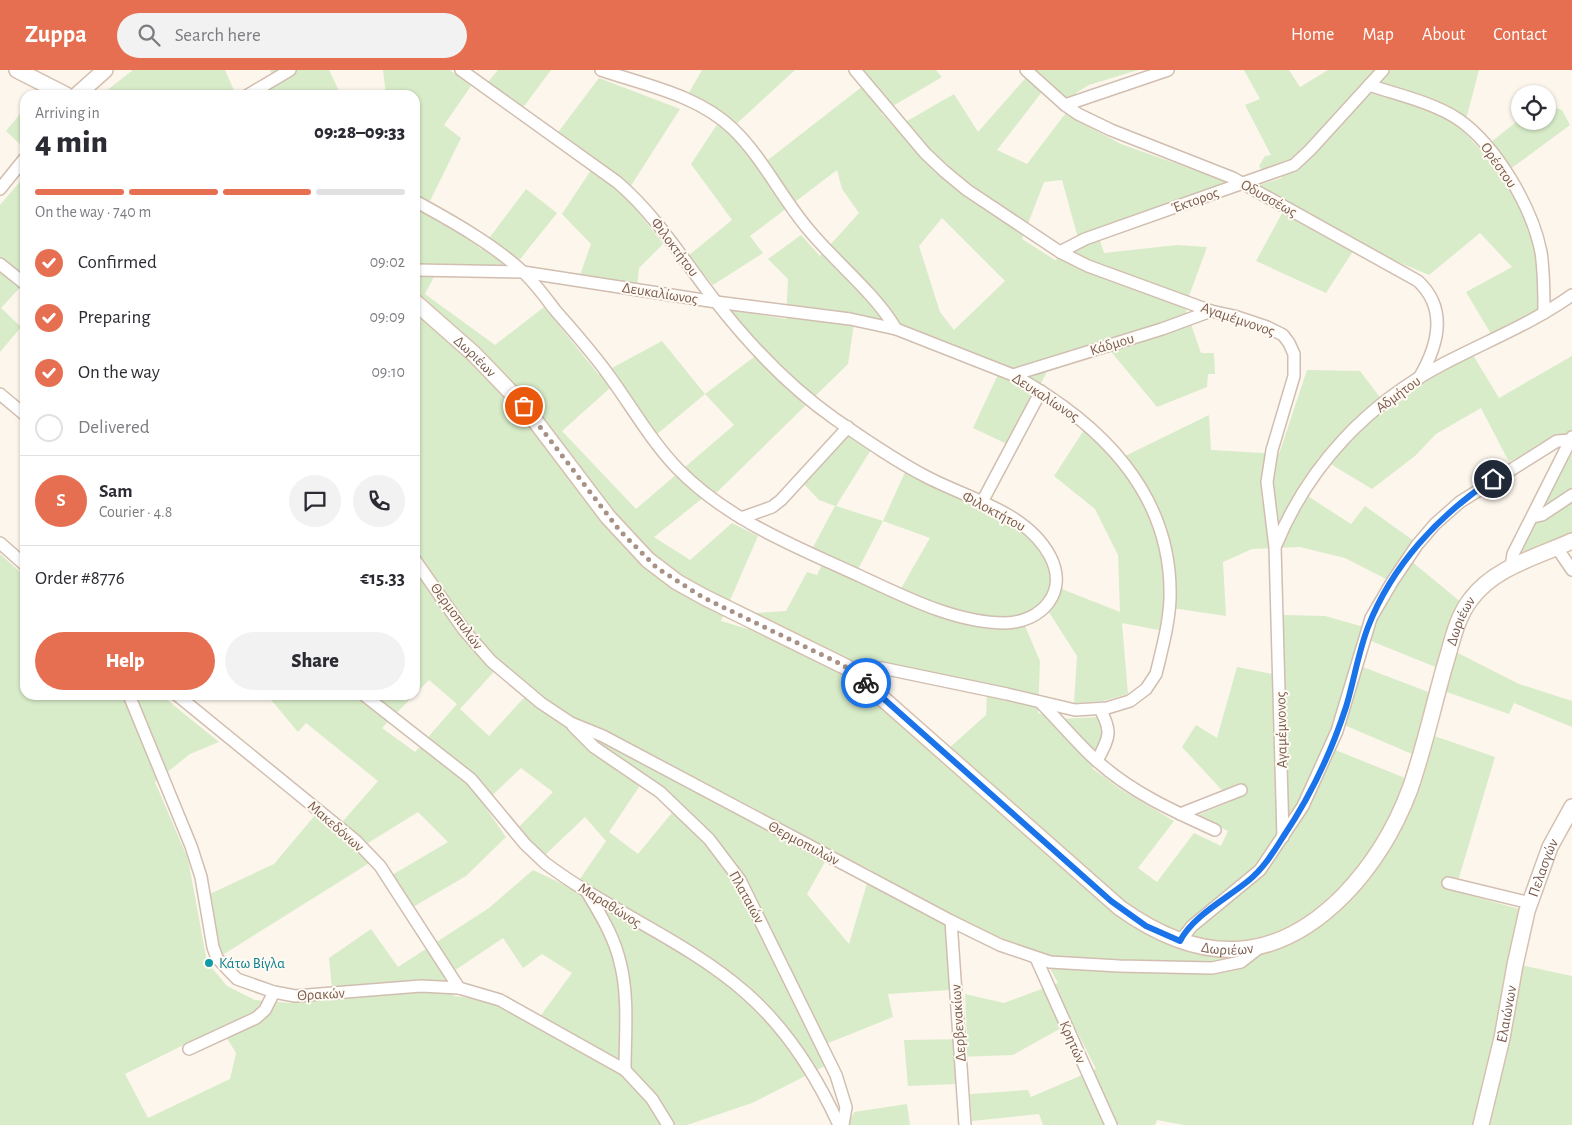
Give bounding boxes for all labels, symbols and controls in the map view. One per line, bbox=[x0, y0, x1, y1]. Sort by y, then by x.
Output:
search box bbox=[117, 13, 467, 58]
icon: search bbox=[135, 21, 163, 49]
text: Zuppa bbox=[25, 23, 87, 47]
text: Search here bbox=[175, 26, 261, 45]
text: Home bbox=[1291, 26, 1334, 44]
text: Map bbox=[1362, 26, 1394, 44]
text: About bbox=[1422, 26, 1465, 44]
text: Contact bbox=[1493, 26, 1547, 44]
map controls bbox=[1511, 85, 1556, 130]
button: locate bbox=[1511, 85, 1556, 130]
text: Arriving in bbox=[35, 105, 100, 121]
text: 09:28–09:33 bbox=[314, 123, 405, 142]
text: 4 min bbox=[35, 126, 108, 158]
street label: Ορέστου bbox=[1478, 140, 1519, 191]
street label: Οδυσσέως bbox=[1238, 177, 1299, 220]
street label: Έκτορος bbox=[1170, 185, 1221, 216]
text: On the way · 740 m bbox=[35, 204, 151, 220]
street label: Φιλοκτήτου bbox=[648, 215, 701, 279]
icon: check bbox=[35, 249, 63, 277]
text: Confirmed bbox=[78, 253, 157, 272]
text: 09:02 bbox=[370, 254, 405, 270]
street label: Δευκαλίωνος bbox=[621, 280, 699, 307]
street label: Αγαμέμνονος bbox=[1199, 300, 1277, 339]
icon: check bbox=[35, 304, 63, 332]
text: Preparing bbox=[78, 308, 151, 327]
text: 09:09 bbox=[369, 309, 405, 325]
street label: Κάδμου bbox=[1088, 331, 1136, 358]
street label: Δωριέων bbox=[451, 333, 499, 380]
icon: check bbox=[35, 359, 63, 387]
text: On the way bbox=[78, 363, 160, 382]
text: 09:10 bbox=[371, 364, 405, 380]
street label: Δευκαλίωνος bbox=[1010, 370, 1082, 425]
street label: Αδμήτου bbox=[1373, 373, 1423, 416]
pin bbox=[503, 385, 545, 427]
icon: bag bbox=[510, 392, 538, 420]
text: Delivered bbox=[78, 418, 150, 437]
pin bbox=[1472, 458, 1514, 500]
icon: home bbox=[1479, 465, 1507, 493]
button: chat bbox=[289, 475, 341, 527]
button: phone bbox=[353, 475, 405, 527]
text: Sam bbox=[99, 482, 133, 501]
street label: Φιλοκτήτου bbox=[960, 489, 1028, 534]
text: S bbox=[56, 491, 66, 510]
text: Courier · 4.8 bbox=[99, 504, 172, 520]
text: Order #8776 bbox=[35, 569, 125, 588]
text: €15.33 bbox=[360, 569, 405, 588]
street label: Θερμοπυλών bbox=[428, 580, 486, 652]
street label: Δωριέων bbox=[1444, 594, 1478, 648]
button: Help bbox=[35, 632, 215, 690]
button: Share bbox=[225, 632, 405, 690]
courier bbox=[841, 658, 891, 708]
icon: bike bbox=[852, 669, 880, 697]
street label: Αγαμέμνονος bbox=[1273, 691, 1290, 769]
street label: Μακεδόνων bbox=[305, 798, 367, 855]
street label: Θερμοπυλών bbox=[766, 819, 842, 868]
street label: Πελασγών bbox=[1526, 836, 1561, 899]
street label: Πλαταιών bbox=[726, 869, 767, 926]
street label: Μαραθώνος bbox=[576, 880, 644, 931]
street label: Δωριέων bbox=[1200, 940, 1254, 958]
place label: Κάτω Βίγλα bbox=[219, 956, 285, 971]
marker: Κάτω Βίγλα bbox=[203, 957, 215, 969]
street label: Δερβενακίων bbox=[948, 984, 969, 1062]
street label: Ελαιώνων bbox=[1494, 984, 1519, 1044]
street label: Θρακών bbox=[297, 986, 345, 1003]
street label: Κρητών bbox=[1057, 1019, 1089, 1066]

